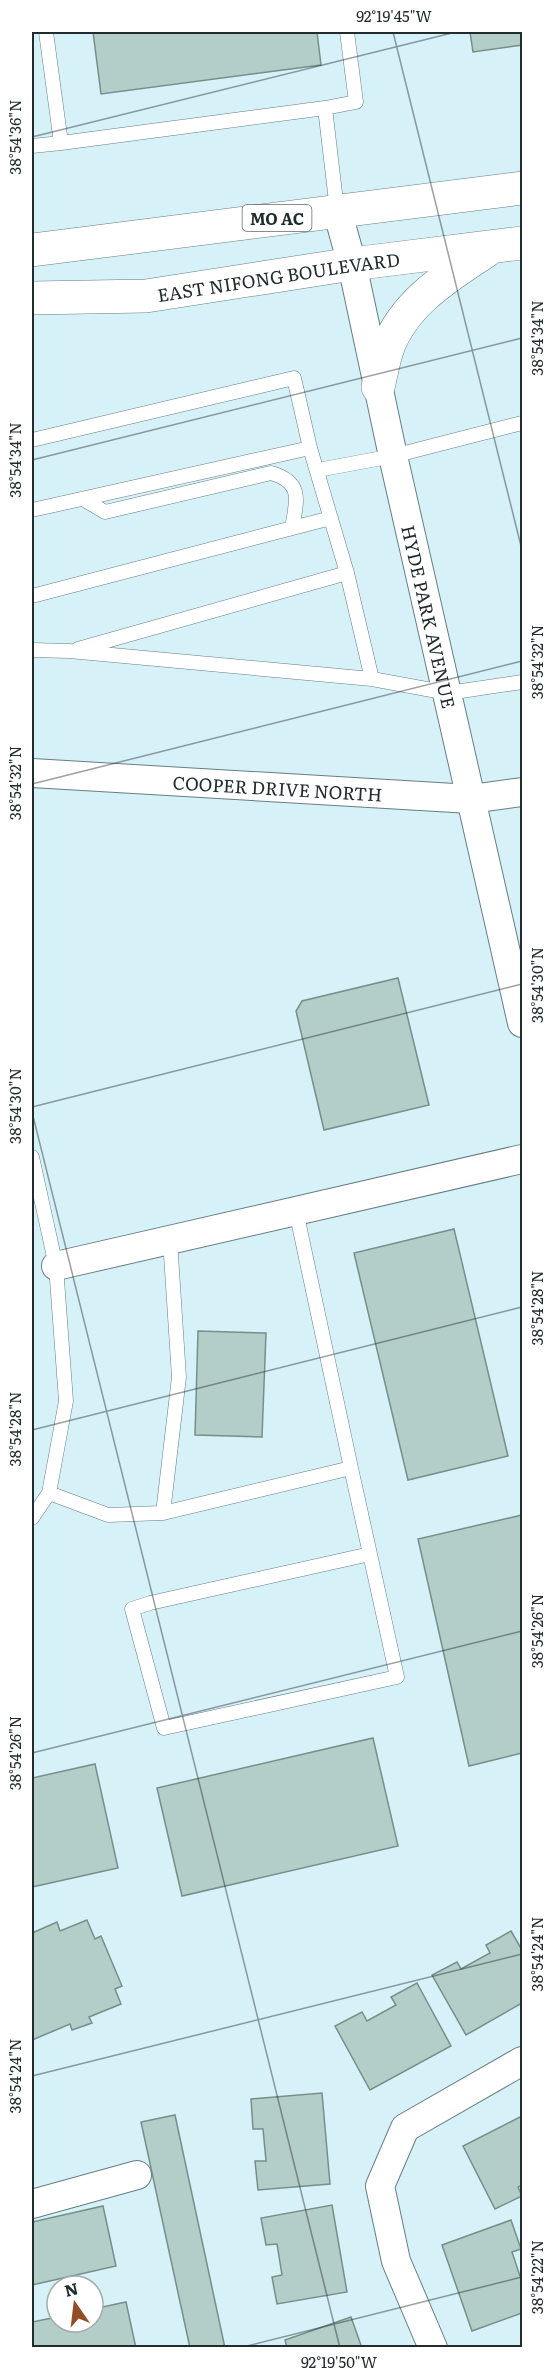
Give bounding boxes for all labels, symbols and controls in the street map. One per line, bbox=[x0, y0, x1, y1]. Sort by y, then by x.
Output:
text: 92°19'45"W bbox=[356, 4, 432, 27]
text: 38°54'36"N bbox=[3, 99, 26, 175]
road number: MO AC bbox=[242, 205, 312, 231]
street label: EAST NIFONG BOULEVARD bbox=[155, 245, 401, 308]
text: 38°54'34"N bbox=[525, 300, 548, 376]
text: 38°54'34"N bbox=[3, 422, 26, 498]
street label: HYDE PARK AVENUE bbox=[396, 522, 463, 711]
text: 38°54'32"N bbox=[525, 625, 548, 699]
text: 38°54'32"N bbox=[3, 746, 26, 820]
street label: COOPER DRIVE NORTH bbox=[172, 768, 383, 807]
text: 38°54'30"N bbox=[525, 947, 548, 1023]
text: 38°54'30"N bbox=[3, 1068, 26, 1144]
text: 38°54'28"N bbox=[525, 1271, 548, 1345]
text: 38°54'28"N bbox=[3, 1392, 26, 1466]
text: 38°54'26"N bbox=[525, 1594, 548, 1668]
text: 38°54'26"N bbox=[3, 1716, 26, 1790]
text: 38°54'24"N bbox=[525, 1917, 548, 1991]
text: 38°54'24"N bbox=[3, 2039, 26, 2113]
text: 38°54'22"N bbox=[525, 2240, 548, 2314]
north arrow bbox=[45, 2274, 105, 2334]
text: N bbox=[62, 2275, 81, 2302]
text: 92°19'50"W bbox=[301, 2350, 378, 2373]

